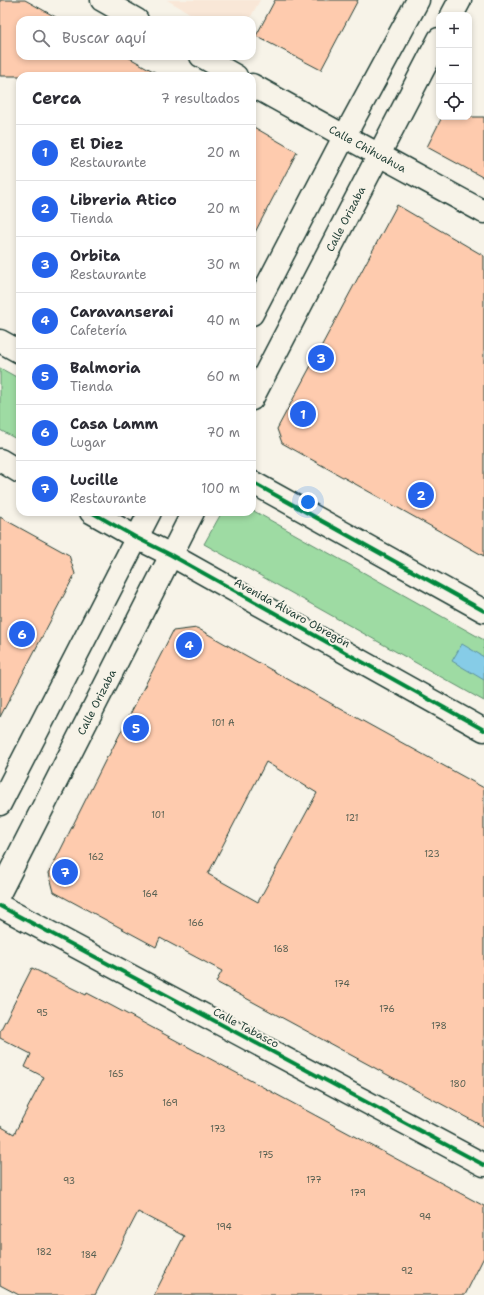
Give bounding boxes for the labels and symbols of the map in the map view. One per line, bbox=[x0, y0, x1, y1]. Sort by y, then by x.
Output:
street label: Calle Chihuahua bbox=[326, 122, 409, 176]
street label: Calle Orizaba bbox=[322, 183, 369, 254]
pin: 3 bbox=[308, 343, 334, 373]
pin: 1 bbox=[290, 399, 316, 429]
pin: 2 bbox=[408, 480, 434, 510]
your location bbox=[298, 492, 318, 512]
street label: Avenida Álvaro Obregón bbox=[231, 574, 353, 651]
pin: 6 bbox=[9, 619, 35, 649]
pin: 4 bbox=[176, 630, 202, 660]
street label: Calle Orizaba bbox=[73, 667, 119, 738]
pin: 5 bbox=[123, 713, 149, 743]
house number: 101 A bbox=[212, 717, 235, 729]
house number: 101 bbox=[151, 809, 165, 821]
house number: 121 bbox=[346, 812, 358, 824]
house number: 123 bbox=[424, 848, 440, 860]
house number: 162 bbox=[88, 851, 104, 863]
pin: 7 bbox=[52, 857, 78, 887]
house number: 164 bbox=[142, 888, 158, 900]
house number: 166 bbox=[188, 917, 204, 929]
house number: 168 bbox=[273, 943, 289, 955]
house number: 174 bbox=[334, 978, 350, 990]
house number: 176 bbox=[379, 1003, 395, 1015]
street label: Calle Tabasco bbox=[210, 1004, 282, 1052]
house number: 95 bbox=[36, 1007, 48, 1019]
house number: 178 bbox=[431, 1020, 447, 1032]
house number: 165 bbox=[109, 1068, 123, 1080]
house number: 180 bbox=[450, 1078, 466, 1090]
house number: 169 bbox=[162, 1097, 178, 1109]
house number: 173 bbox=[210, 1123, 226, 1135]
house number: 175 bbox=[259, 1149, 273, 1161]
house number: 177 bbox=[306, 1174, 322, 1186]
house number: 93 bbox=[63, 1175, 75, 1187]
house number: 179 bbox=[350, 1187, 366, 1199]
house number: 94 bbox=[419, 1211, 431, 1223]
house number: 194 bbox=[216, 1221, 232, 1233]
house number: 182 bbox=[36, 1246, 52, 1258]
house number: 184 bbox=[81, 1249, 97, 1261]
house number: 92 bbox=[401, 1265, 413, 1277]

